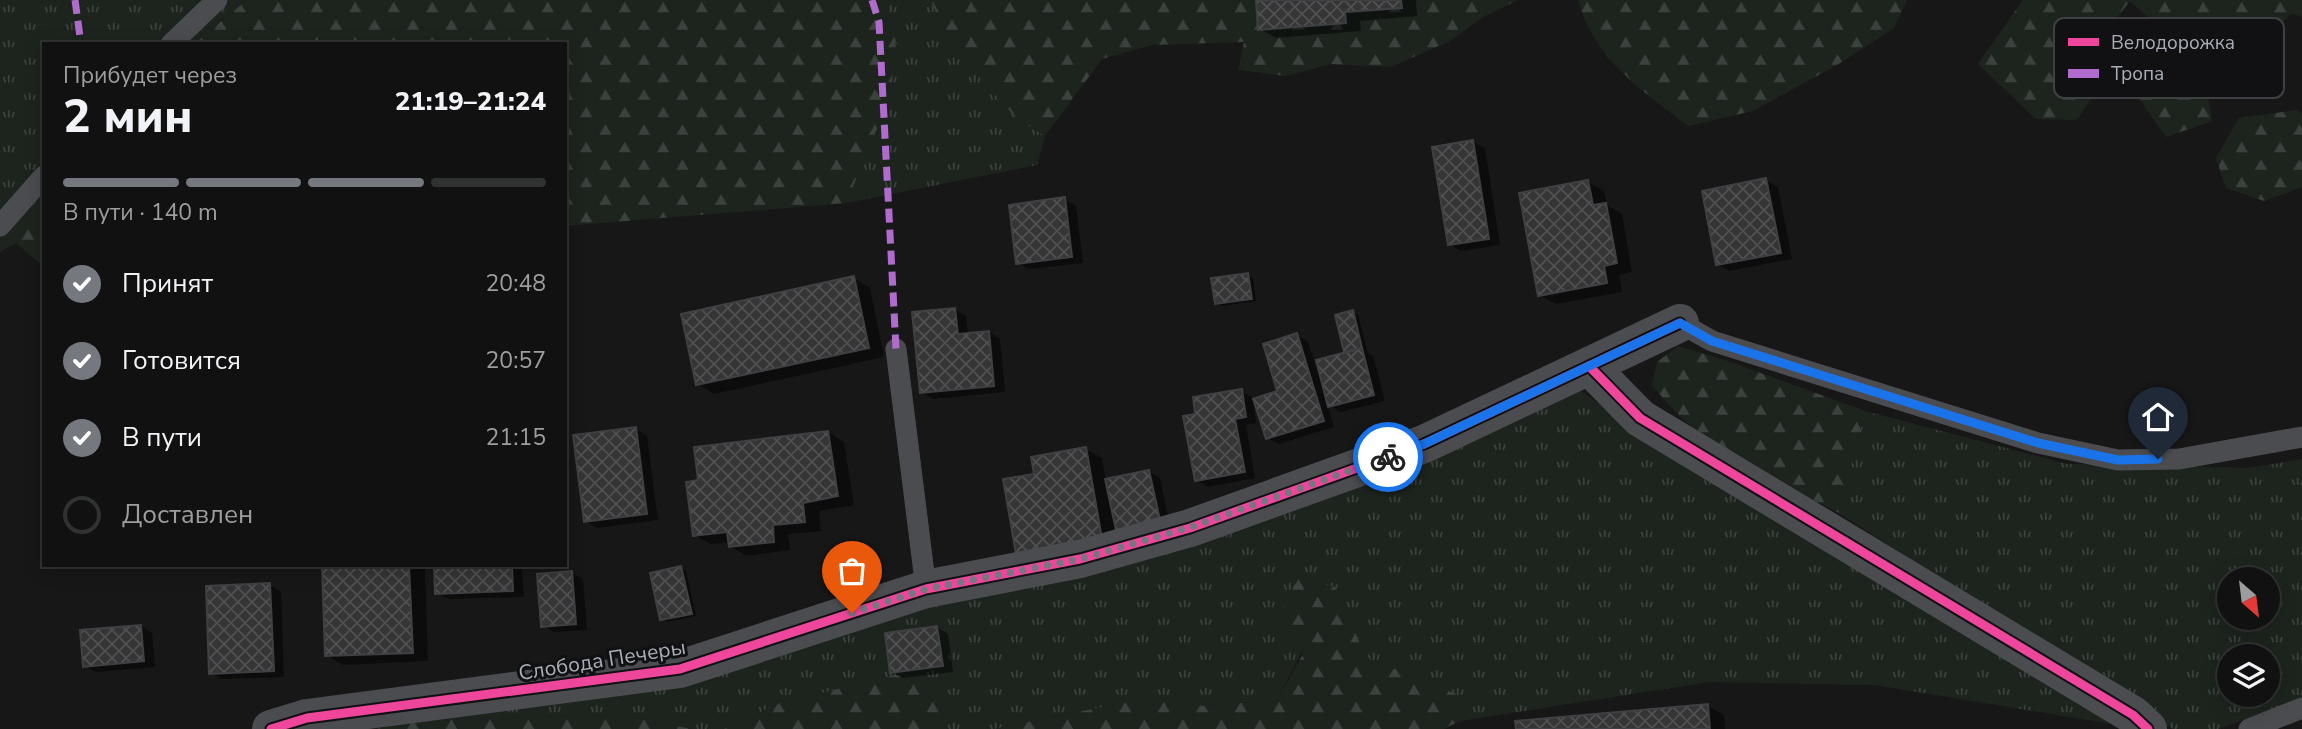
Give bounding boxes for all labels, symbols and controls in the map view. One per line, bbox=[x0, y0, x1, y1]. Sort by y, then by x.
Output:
legend bbox=[2054, 18, 2284, 98]
text: Велодорожка bbox=[2111, 30, 2235, 56]
text: Прибудет через bbox=[63, 60, 237, 91]
text: Тропа bbox=[2111, 61, 2164, 87]
text: 21:19–21:24 bbox=[395, 84, 546, 119]
text: 2 мин bbox=[63, 85, 192, 148]
text: В пути · 140 m bbox=[63, 197, 218, 228]
icon: check bbox=[63, 265, 101, 303]
text: Принят bbox=[122, 266, 213, 301]
text: 20:48 bbox=[486, 268, 546, 299]
icon: check bbox=[63, 342, 101, 380]
text: Готовится bbox=[122, 343, 241, 378]
text: 20:57 bbox=[486, 345, 546, 376]
pin bbox=[2128, 387, 2188, 459]
icon: home bbox=[2139, 398, 2177, 436]
icon: check bbox=[63, 419, 101, 457]
text: В пути bbox=[122, 420, 202, 455]
text: 21:15 bbox=[486, 422, 546, 453]
courier bbox=[1353, 422, 1423, 492]
icon: bike bbox=[1369, 438, 1407, 476]
text: Доставлен bbox=[122, 497, 253, 532]
pin bbox=[822, 541, 882, 613]
icon: bag bbox=[833, 552, 871, 590]
north arrow bbox=[2217, 567, 2280, 630]
map controls bbox=[2217, 567, 2280, 707]
street label: Слобода Печеры bbox=[516, 633, 688, 687]
button: layers bbox=[2217, 644, 2280, 707]

